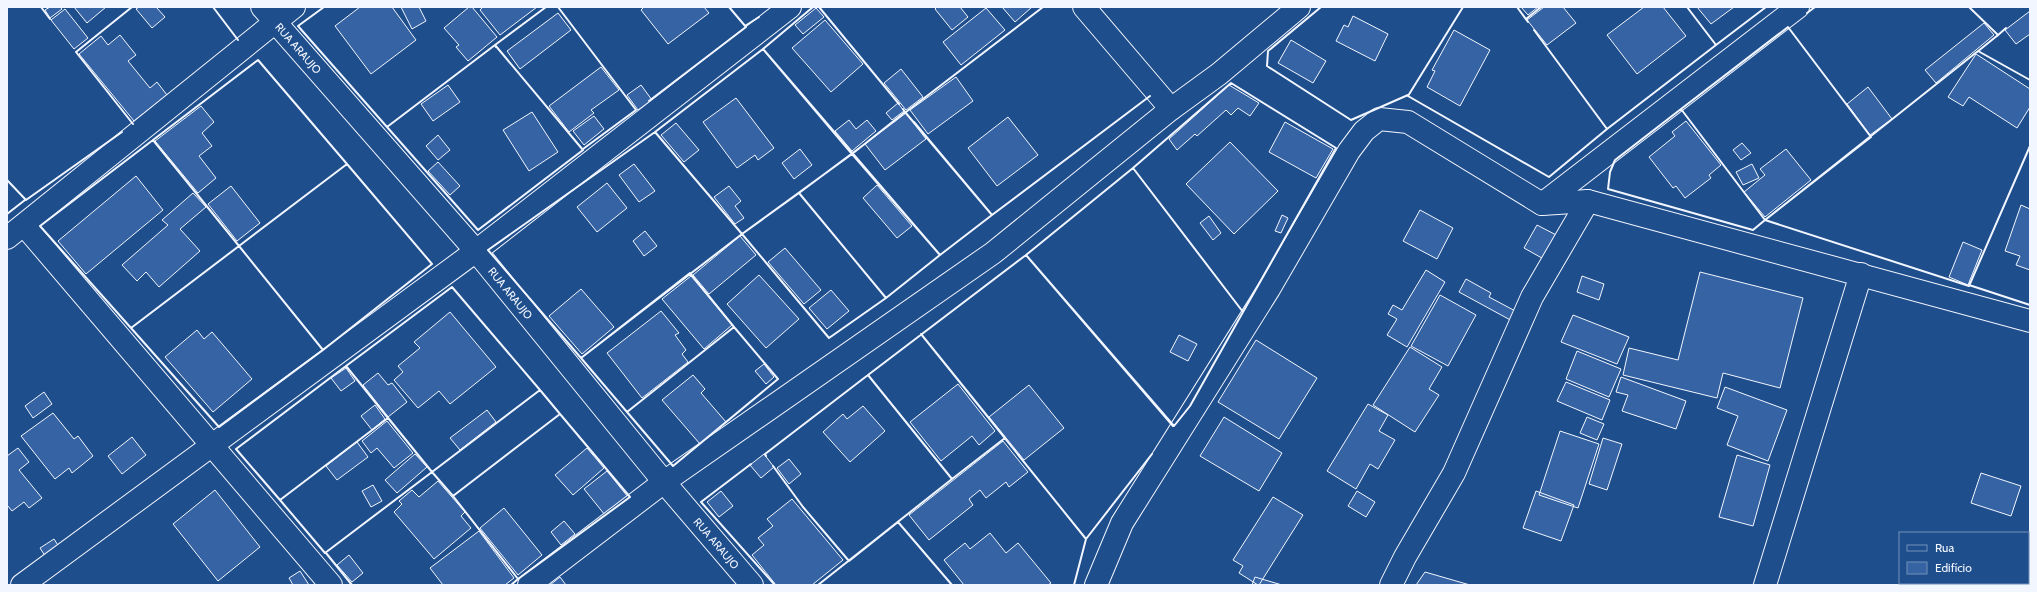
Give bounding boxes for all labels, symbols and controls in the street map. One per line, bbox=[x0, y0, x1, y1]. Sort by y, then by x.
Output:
street label: RUA ARAUJO bbox=[272, 20, 325, 77]
street label: RUA ARAUJO bbox=[485, 264, 536, 322]
street label: RUA ARAUJO bbox=[691, 515, 742, 572]
legend bbox=[1899, 532, 2029, 584]
text: Rua bbox=[1935, 540, 1954, 555]
text: Edifício bbox=[1935, 560, 1972, 575]

